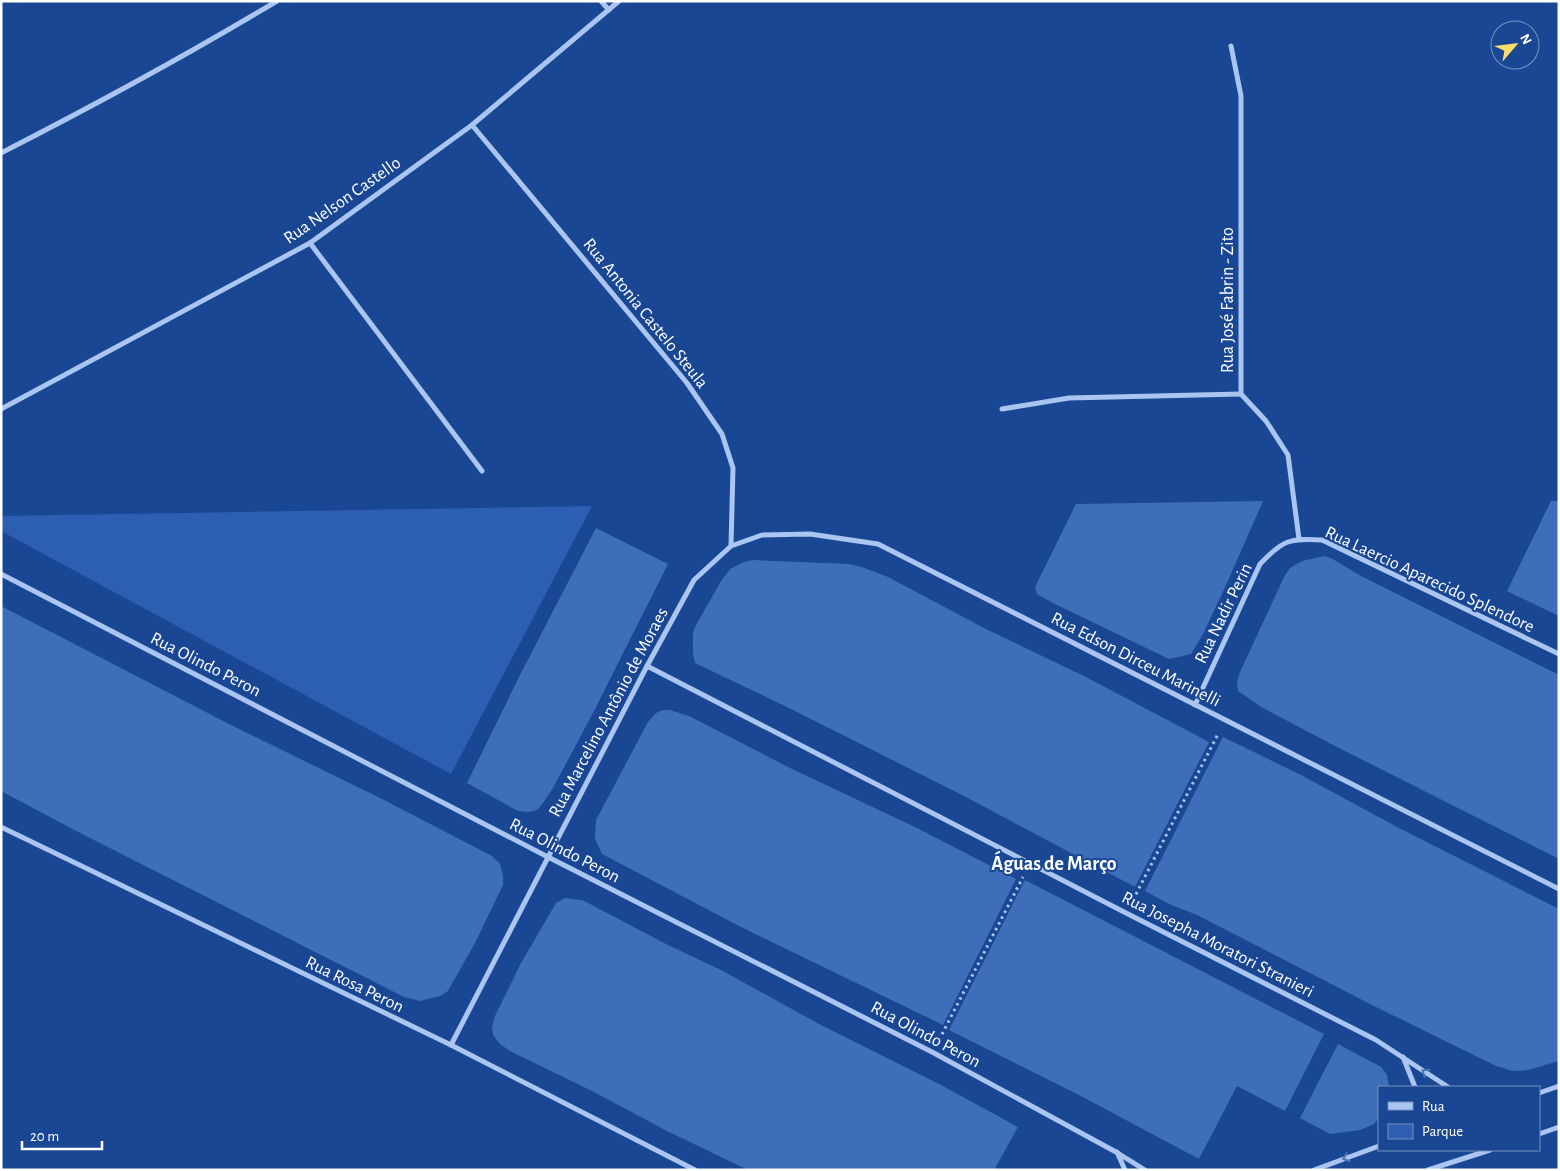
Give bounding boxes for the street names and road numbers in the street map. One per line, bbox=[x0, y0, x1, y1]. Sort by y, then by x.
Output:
street label: Rua Nelson Castello bbox=[281, 154, 404, 248]
street label: Rua José Fabrin - Zito bbox=[1219, 227, 1237, 373]
street label: Rua Antonia Castelo Steula bbox=[579, 235, 711, 392]
street label: Rua Laercio Aparecido Splendore bbox=[1322, 523, 1537, 636]
street label: Rua Nadir Perin bbox=[1192, 560, 1256, 666]
street label: Rua Marcelino Antônio de Moraes bbox=[546, 605, 672, 820]
street label: Rua Edson Dirceu Marinelli bbox=[1048, 609, 1223, 710]
street label: Rua Olindo Peron bbox=[147, 629, 264, 700]
street label: Rua Olindo Peron bbox=[506, 815, 623, 886]
street label: Rua Josepha Moratori Stranieri bbox=[1119, 889, 1316, 1001]
street label: Rua Rosa Peron bbox=[303, 953, 407, 1016]
street label: Rua Olindo Peron bbox=[868, 998, 983, 1071]

